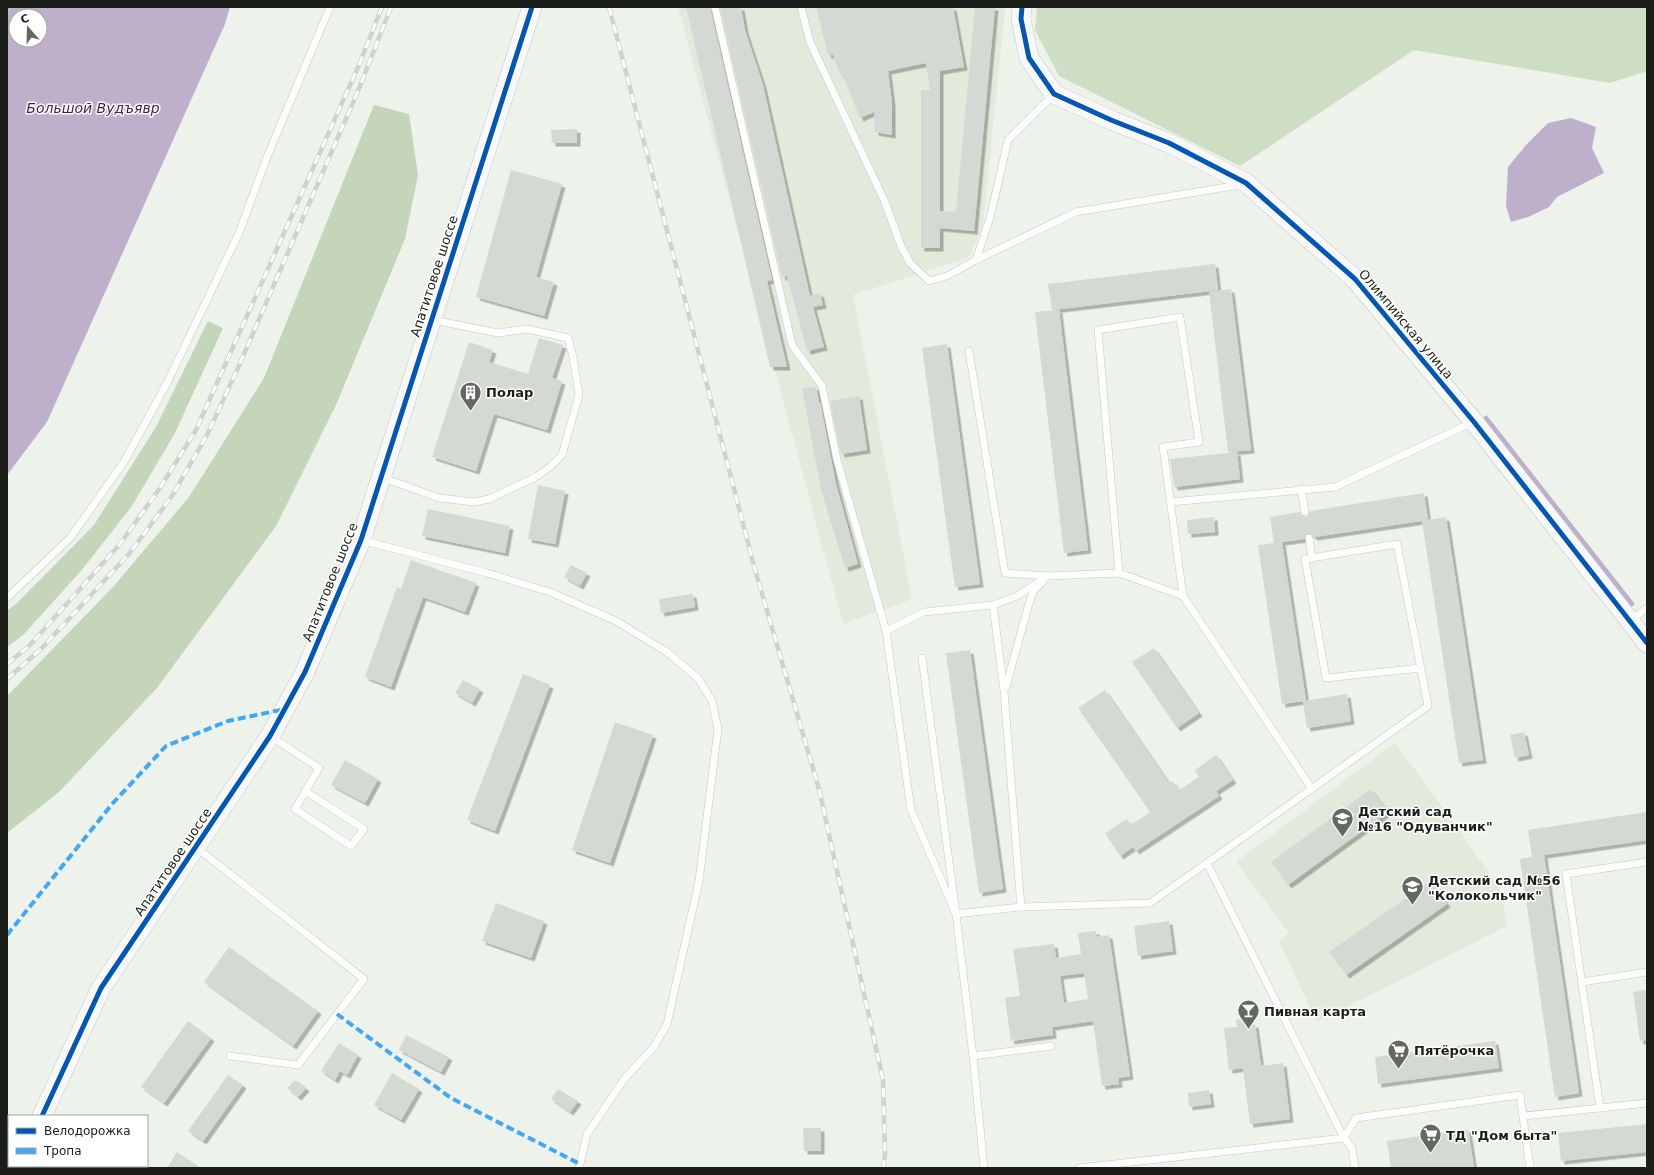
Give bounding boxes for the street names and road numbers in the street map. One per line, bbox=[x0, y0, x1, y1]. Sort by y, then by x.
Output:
street label: Апатитовое шоссе bbox=[407, 213, 461, 339]
street label: Олимпийская улица bbox=[1356, 266, 1456, 382]
street label: Апатитовое шоссе bbox=[299, 520, 361, 644]
street label: Апатитовое шоссе bbox=[131, 805, 215, 919]

